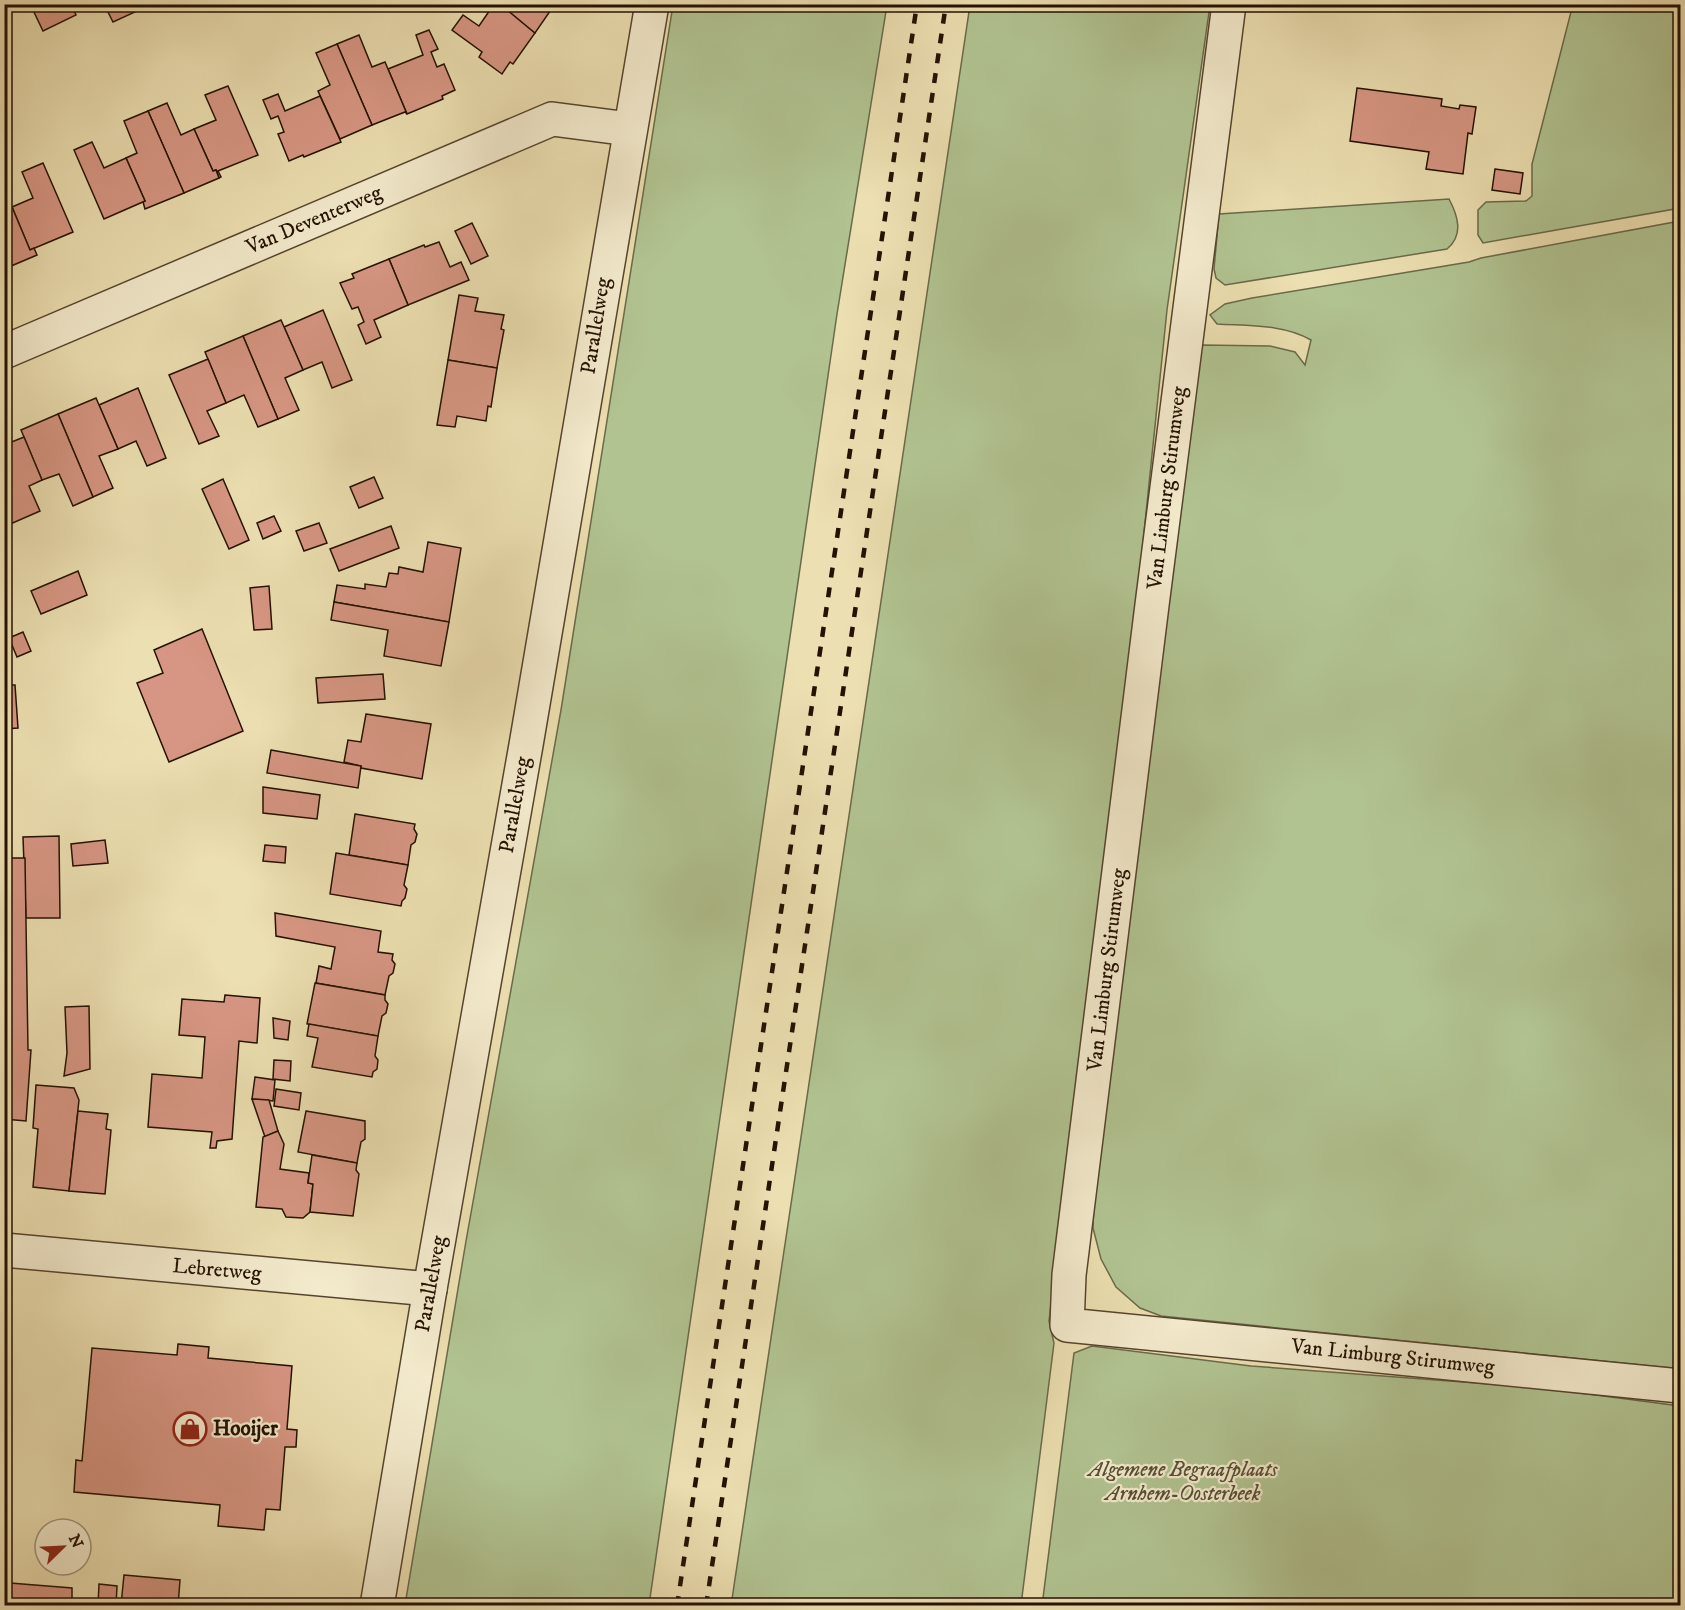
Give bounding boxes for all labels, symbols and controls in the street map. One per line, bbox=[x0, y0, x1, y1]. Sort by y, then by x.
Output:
street label: Van Deventerweg bbox=[241, 179, 387, 261]
street label: Parallelweg bbox=[576, 275, 617, 376]
street label: Van Limburg Stirumweg bbox=[1142, 384, 1192, 592]
street label: Parallelweg bbox=[494, 754, 536, 855]
street label: Van Limburg Stirumweg bbox=[1082, 866, 1132, 1074]
street label: Parallelweg bbox=[410, 1233, 452, 1334]
street label: Lebretweg bbox=[171, 1253, 263, 1287]
street label: Van Limburg Stirumweg bbox=[1289, 1333, 1497, 1381]
shop icon: Hooijer bbox=[172, 1411, 208, 1447]
place label: Hooijer bbox=[213, 1416, 279, 1443]
park label: Algemene Begraafplaats Arnhem-Oosterbeek bbox=[1087, 1457, 1278, 1507]
north arrow bbox=[33, 1517, 93, 1577]
text: N bbox=[64, 1531, 88, 1551]

